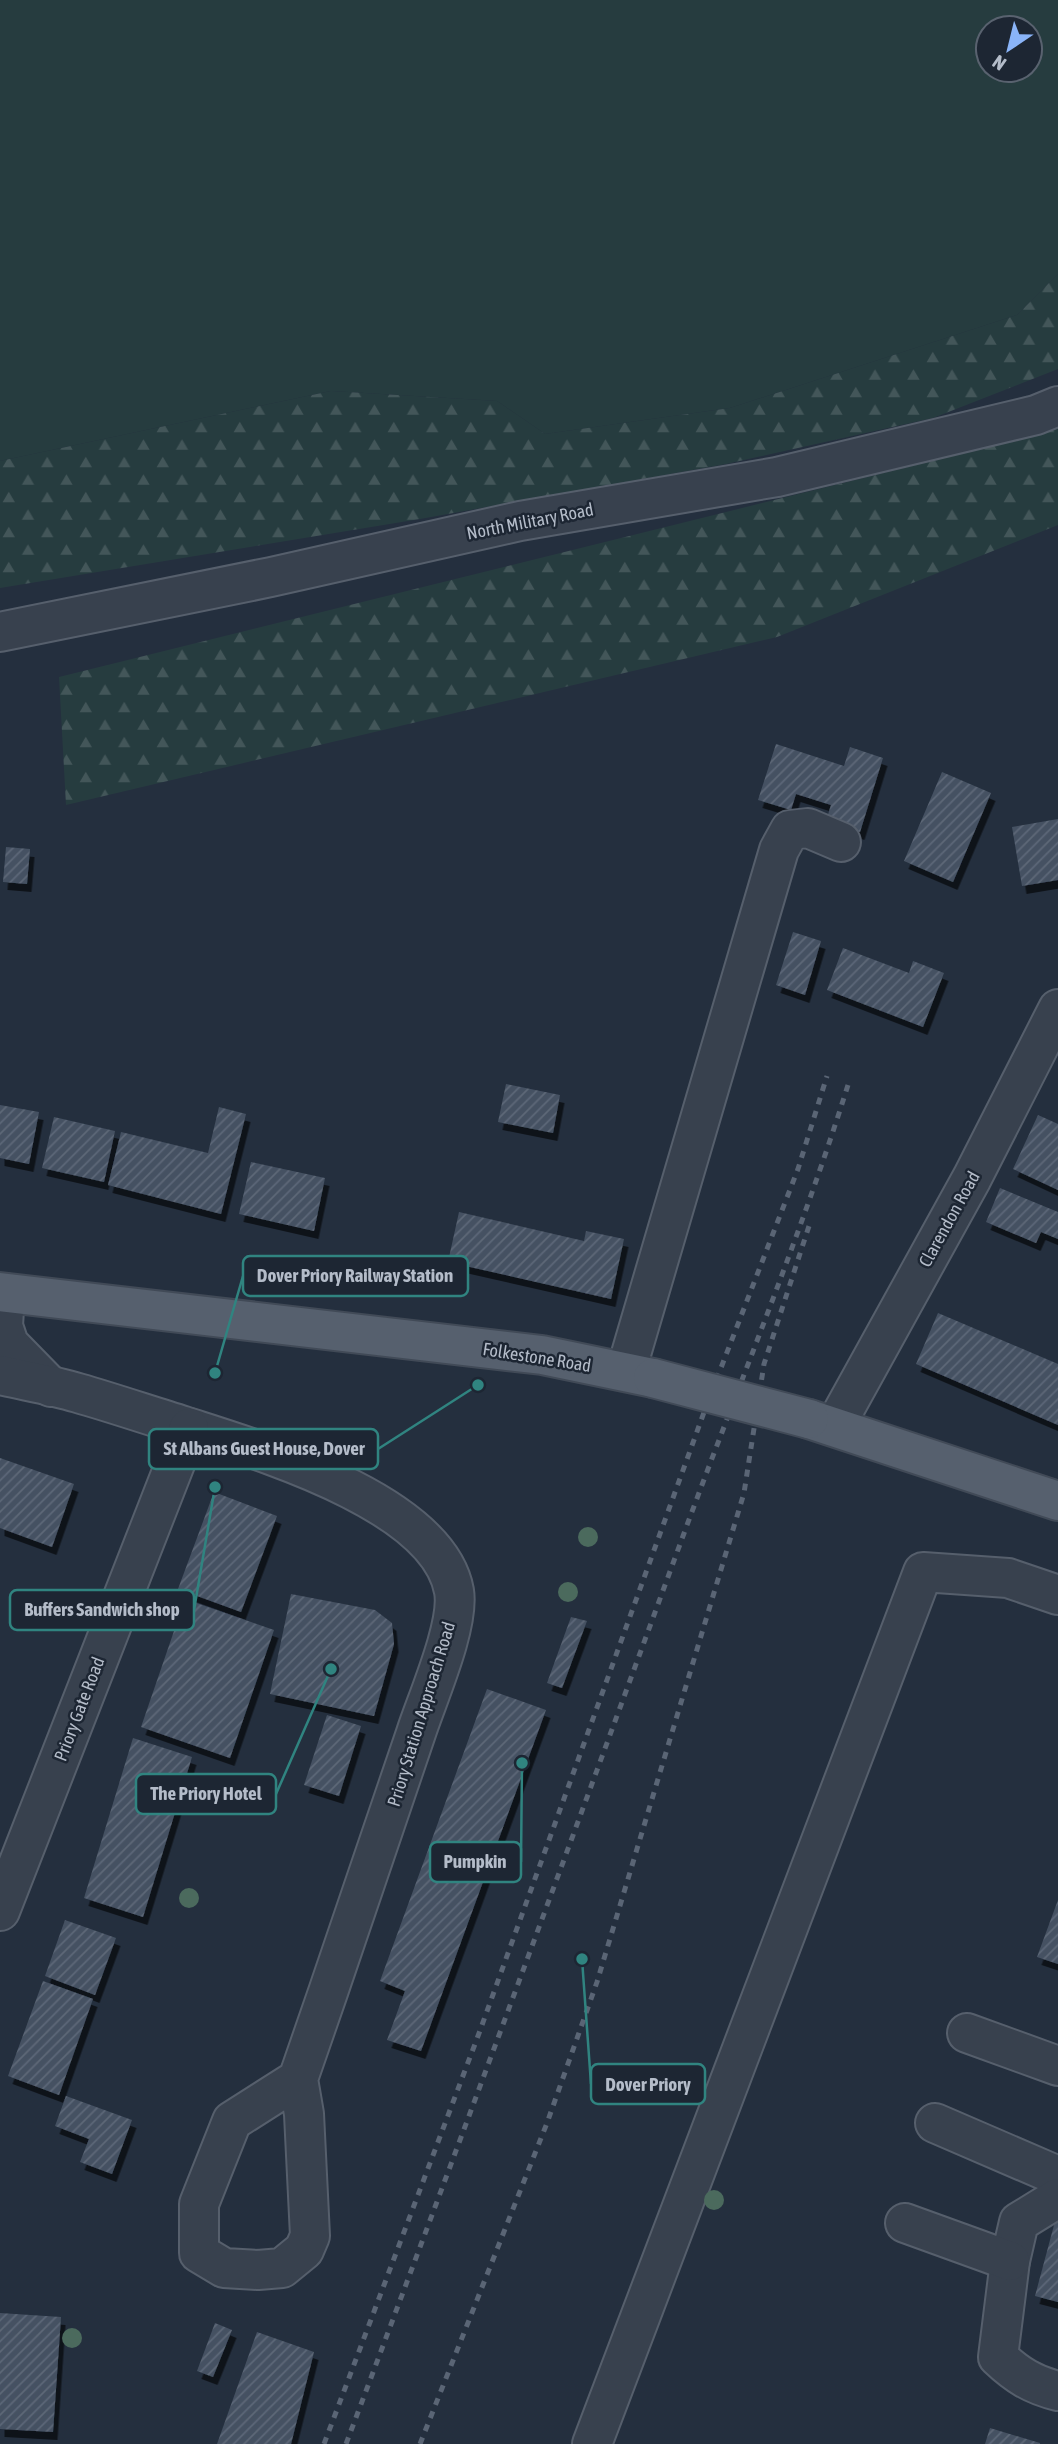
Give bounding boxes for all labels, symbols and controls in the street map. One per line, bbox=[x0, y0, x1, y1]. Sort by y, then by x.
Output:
north arrow bbox=[974, 14, 1044, 84]
text: N bbox=[988, 51, 1010, 75]
street label: North Military Road bbox=[465, 498, 595, 544]
street label: Clarendon Road bbox=[914, 1168, 984, 1270]
callout: Dover Priory Railway Station bbox=[243, 1256, 468, 1296]
text: Dover Priory Railway Station bbox=[257, 1264, 453, 1286]
street label: Folkestone Road bbox=[481, 1338, 593, 1376]
callout: St Albans Guest House, Dover bbox=[149, 1429, 378, 1469]
text: St Albans Guest House, Dover bbox=[163, 1437, 365, 1459]
callout: Buffers Sandwich shop bbox=[10, 1590, 194, 1630]
text: Buffers Sandwich shop bbox=[24, 1598, 180, 1620]
street label: Priory Station Approach Road bbox=[383, 1619, 459, 1809]
street label: Priory Gate Road bbox=[50, 1654, 108, 1764]
callout: The Priory Hotel bbox=[136, 1774, 276, 1814]
text: The Priory Hotel bbox=[150, 1782, 263, 1804]
callout: Pumpkin bbox=[430, 1842, 521, 1882]
text: Pumpkin bbox=[443, 1850, 507, 1872]
callout: Dover Priory bbox=[591, 2064, 705, 2104]
text: Dover Priory bbox=[605, 2073, 691, 2095]

